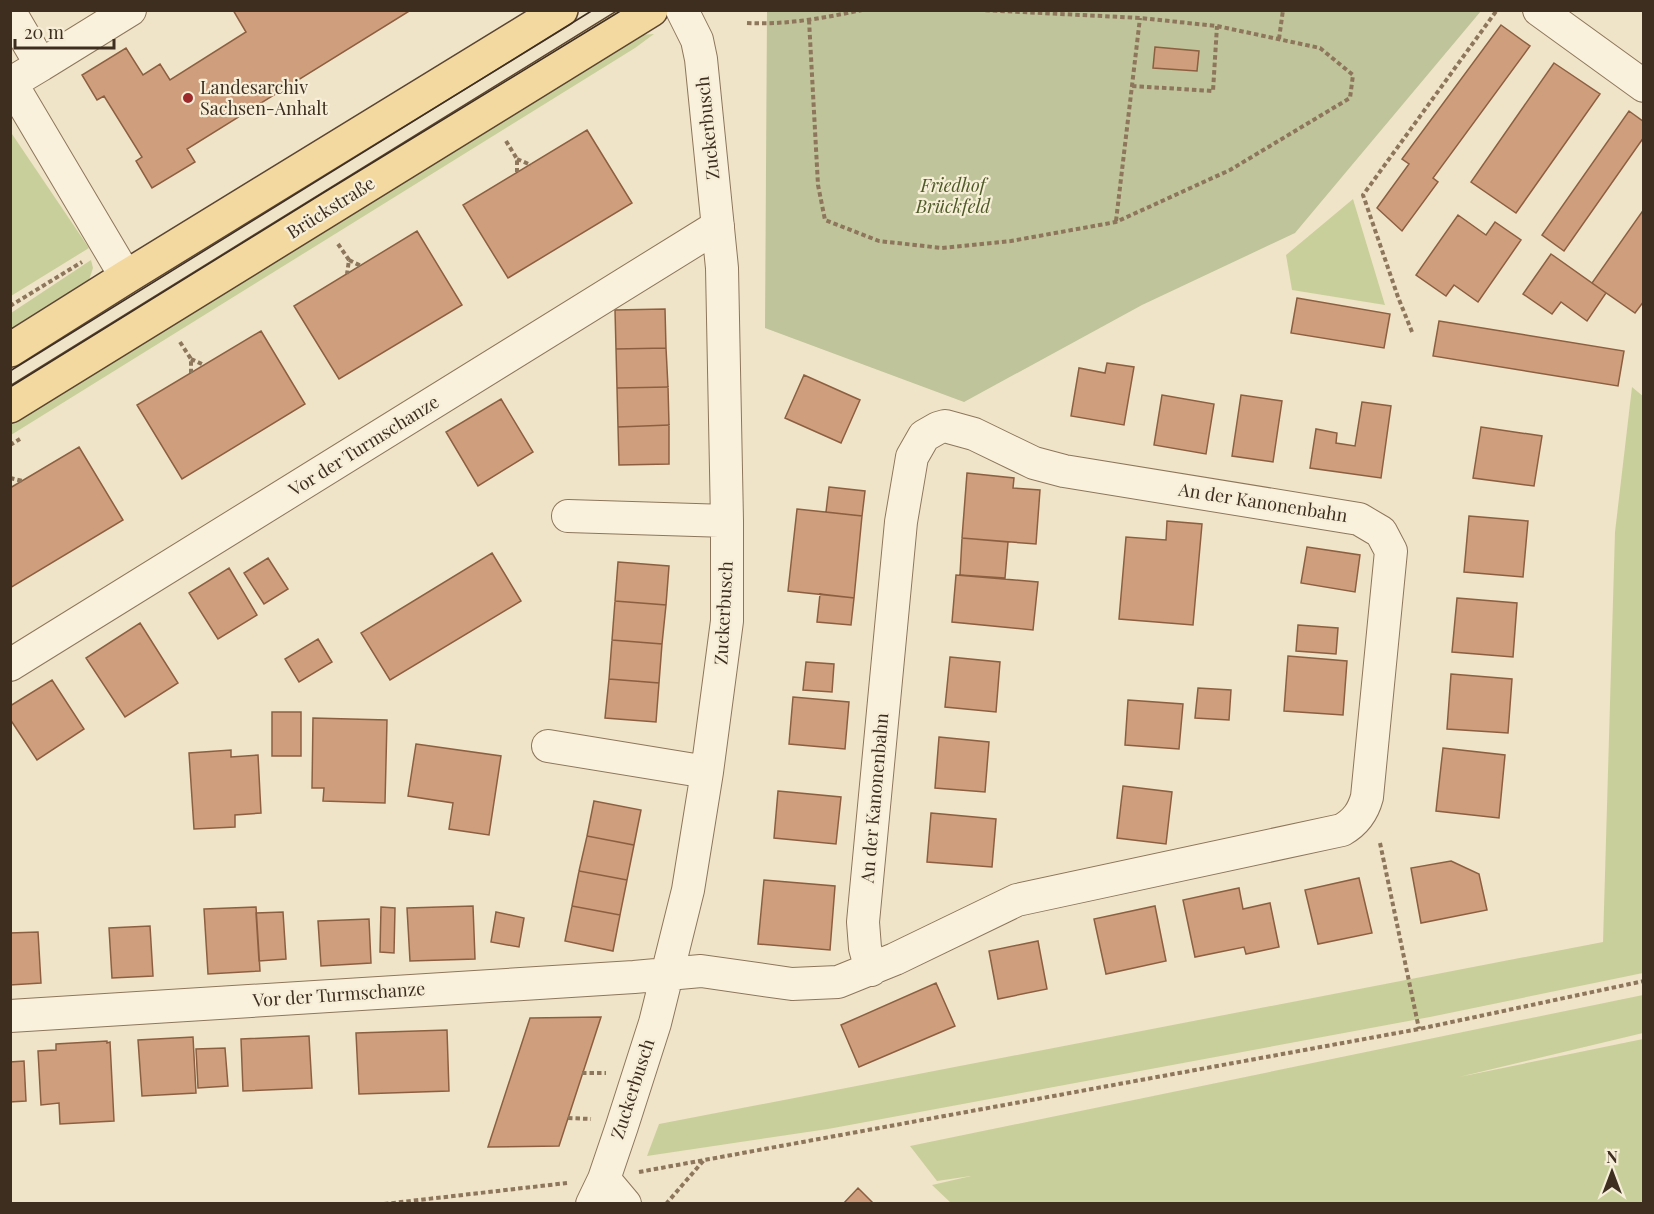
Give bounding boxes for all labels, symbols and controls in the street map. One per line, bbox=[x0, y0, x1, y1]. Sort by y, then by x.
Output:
scale bar bbox=[15, 12, 114, 50]
text: 20 m bbox=[24, 20, 64, 44]
place label: Landesarchiv Sachsen-Anhalt bbox=[200, 75, 328, 120]
street label: Zuckerbusch bbox=[690, 75, 724, 181]
marker: Landesarchiv Sachsen-Anhalt bbox=[181, 91, 195, 105]
street label: Brückstraße bbox=[282, 171, 379, 244]
park label: Friedhof Brückfeld bbox=[915, 173, 992, 218]
street label: Vor der Turmschanze bbox=[283, 389, 443, 502]
street label: An der Kanonenbahn bbox=[1176, 477, 1350, 527]
street label: Zuckerbusch bbox=[708, 560, 738, 665]
street label: An der Kanonenbahn bbox=[855, 712, 893, 885]
street label: Vor der Turmschanze bbox=[251, 976, 426, 1012]
street label: Zuckerbusch bbox=[605, 1035, 660, 1142]
north arrow bbox=[1582, 1142, 1642, 1202]
text: N bbox=[1606, 1146, 1618, 1167]

